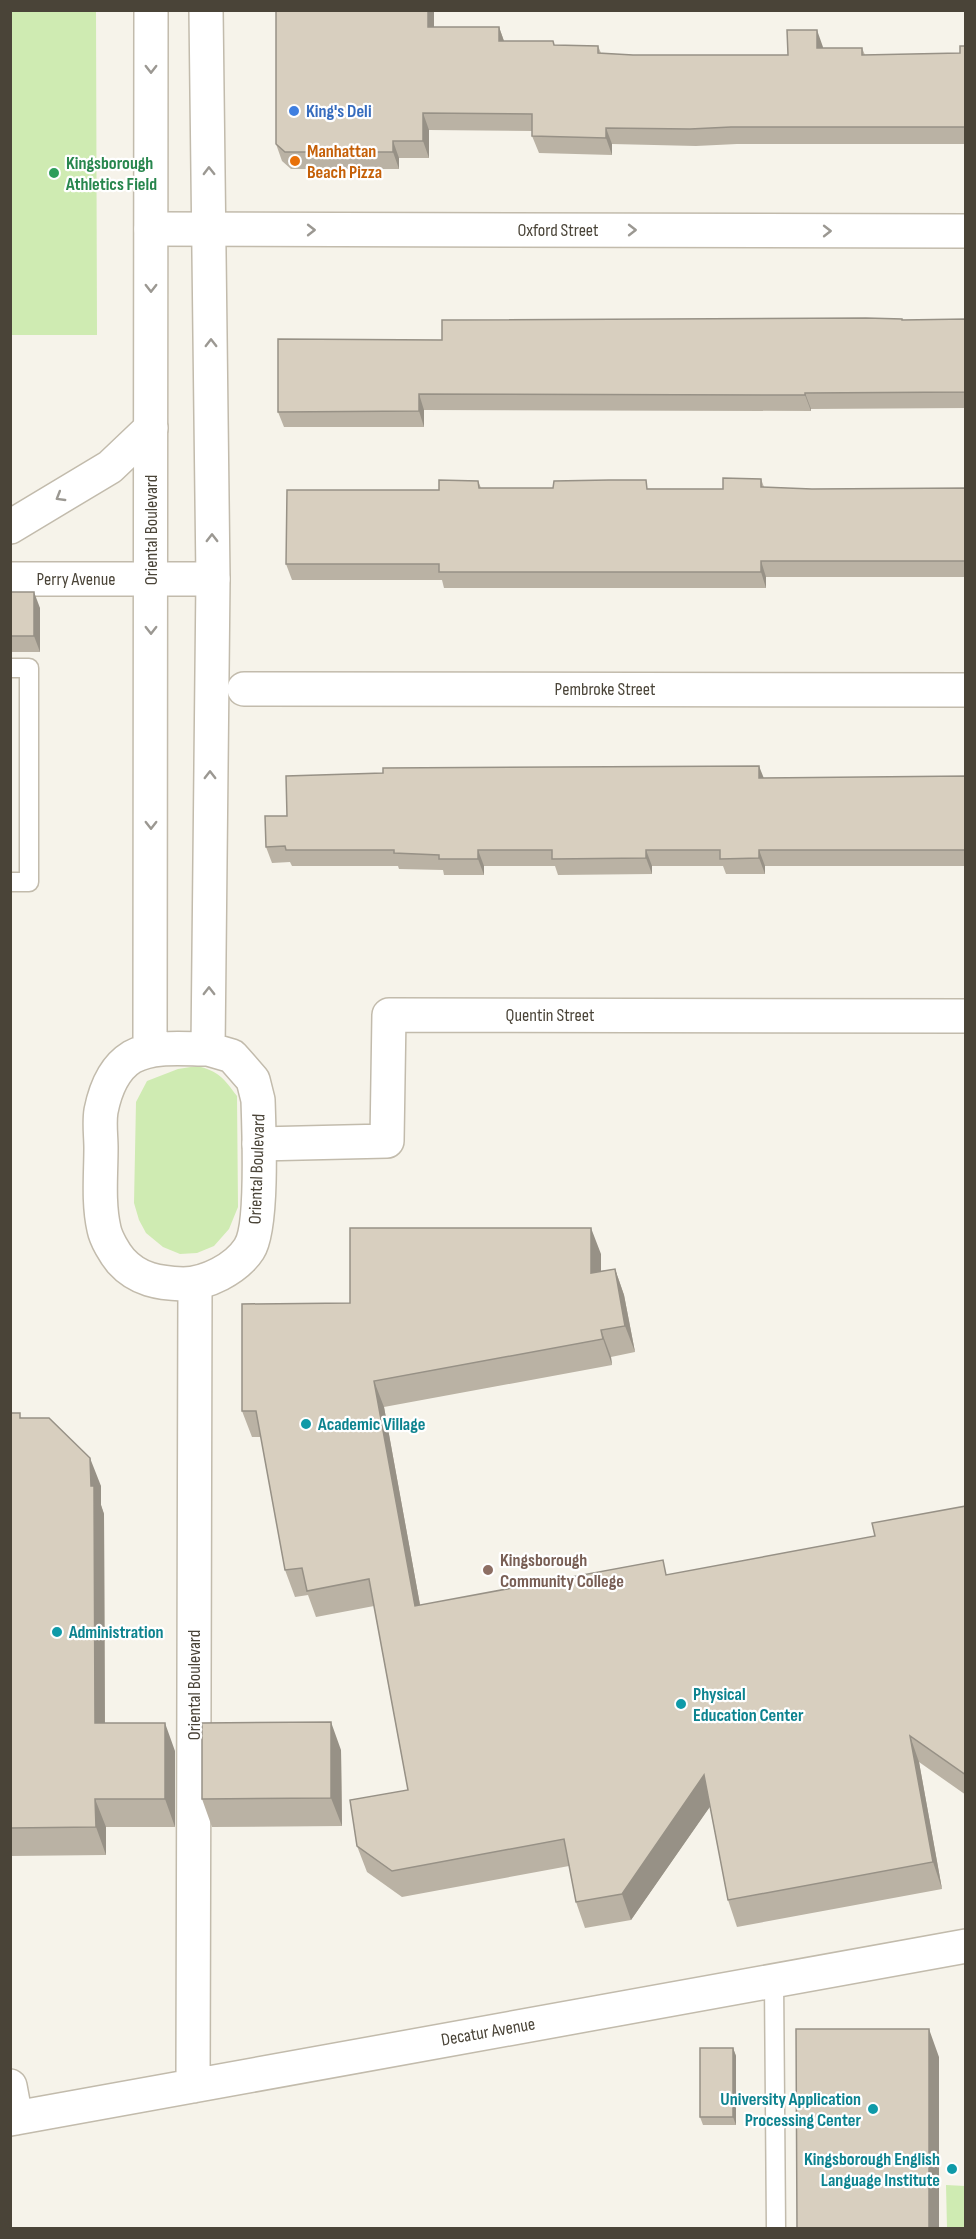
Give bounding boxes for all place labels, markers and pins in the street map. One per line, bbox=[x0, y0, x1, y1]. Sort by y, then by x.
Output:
place label: King's Deli bbox=[306, 101, 372, 122]
marker: King's Deli bbox=[287, 104, 301, 118]
place label: Manhattan Beach Pizza bbox=[307, 141, 382, 183]
place label: Kingsborough Athletics Field bbox=[65, 153, 157, 195]
marker: Manhattan Beach Pizza bbox=[288, 154, 302, 168]
marker: Kingsborough Athletics Field bbox=[47, 166, 61, 180]
place label: Academic Village bbox=[317, 1414, 425, 1435]
marker: Academic Village bbox=[299, 1417, 313, 1431]
place label: Kingsborough Community College bbox=[500, 1550, 624, 1592]
marker: Kingsborough Community College bbox=[481, 1563, 495, 1577]
place label: Administration bbox=[68, 1622, 163, 1643]
marker: Administration bbox=[50, 1625, 64, 1639]
place label: Physical Education Center bbox=[693, 1684, 804, 1726]
marker: Physical Education Center bbox=[674, 1697, 688, 1711]
place label: University Application Processing Center bbox=[720, 2089, 861, 2131]
marker: University Application Processing Center bbox=[866, 2102, 880, 2116]
place label: Kingsborough English Language Institute bbox=[804, 2149, 940, 2191]
marker: Kingsborough English Language Institute bbox=[945, 2162, 959, 2176]

